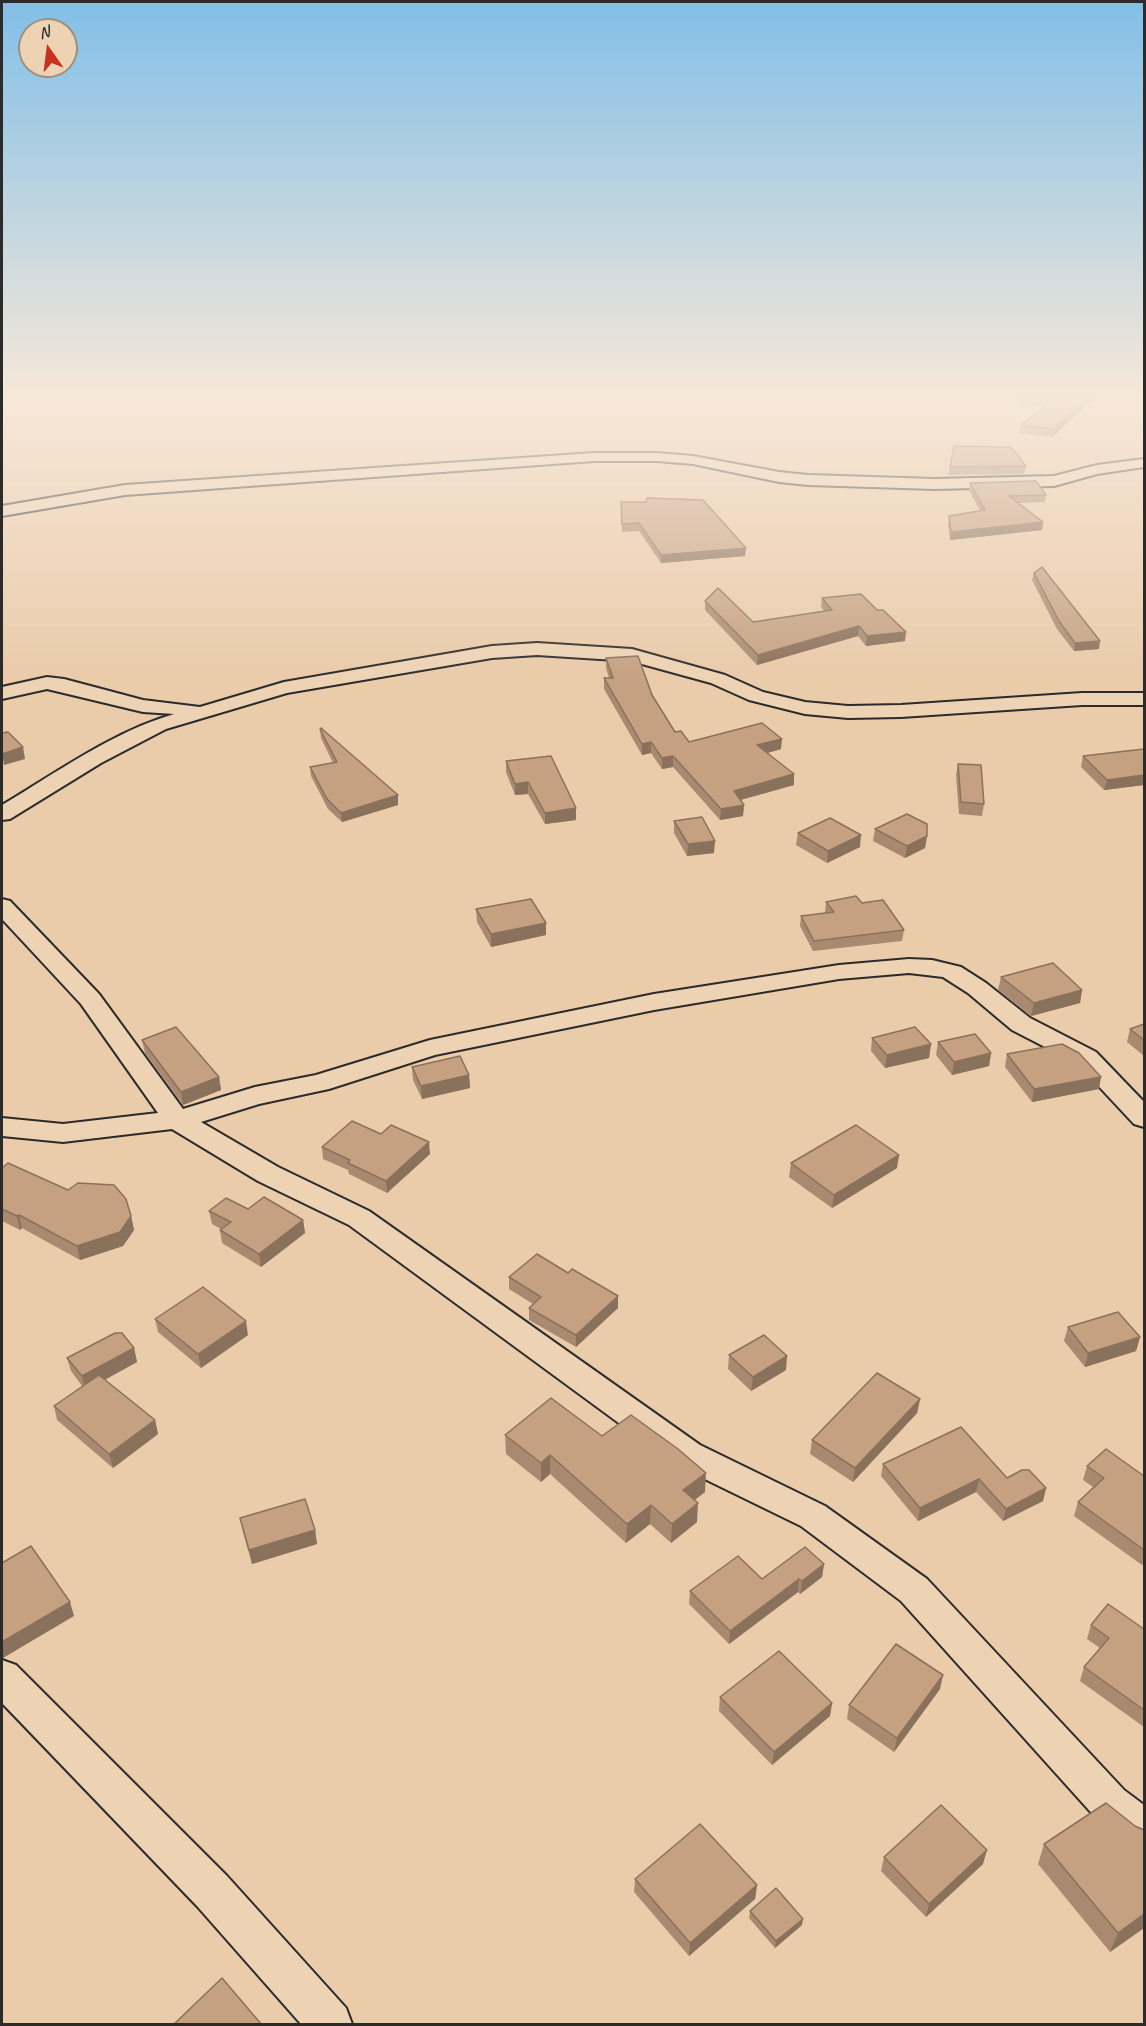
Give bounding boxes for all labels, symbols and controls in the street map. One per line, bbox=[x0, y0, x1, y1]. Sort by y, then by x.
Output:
north arrow bbox=[18, 18, 78, 78]
text: N bbox=[37, 22, 51, 43]

